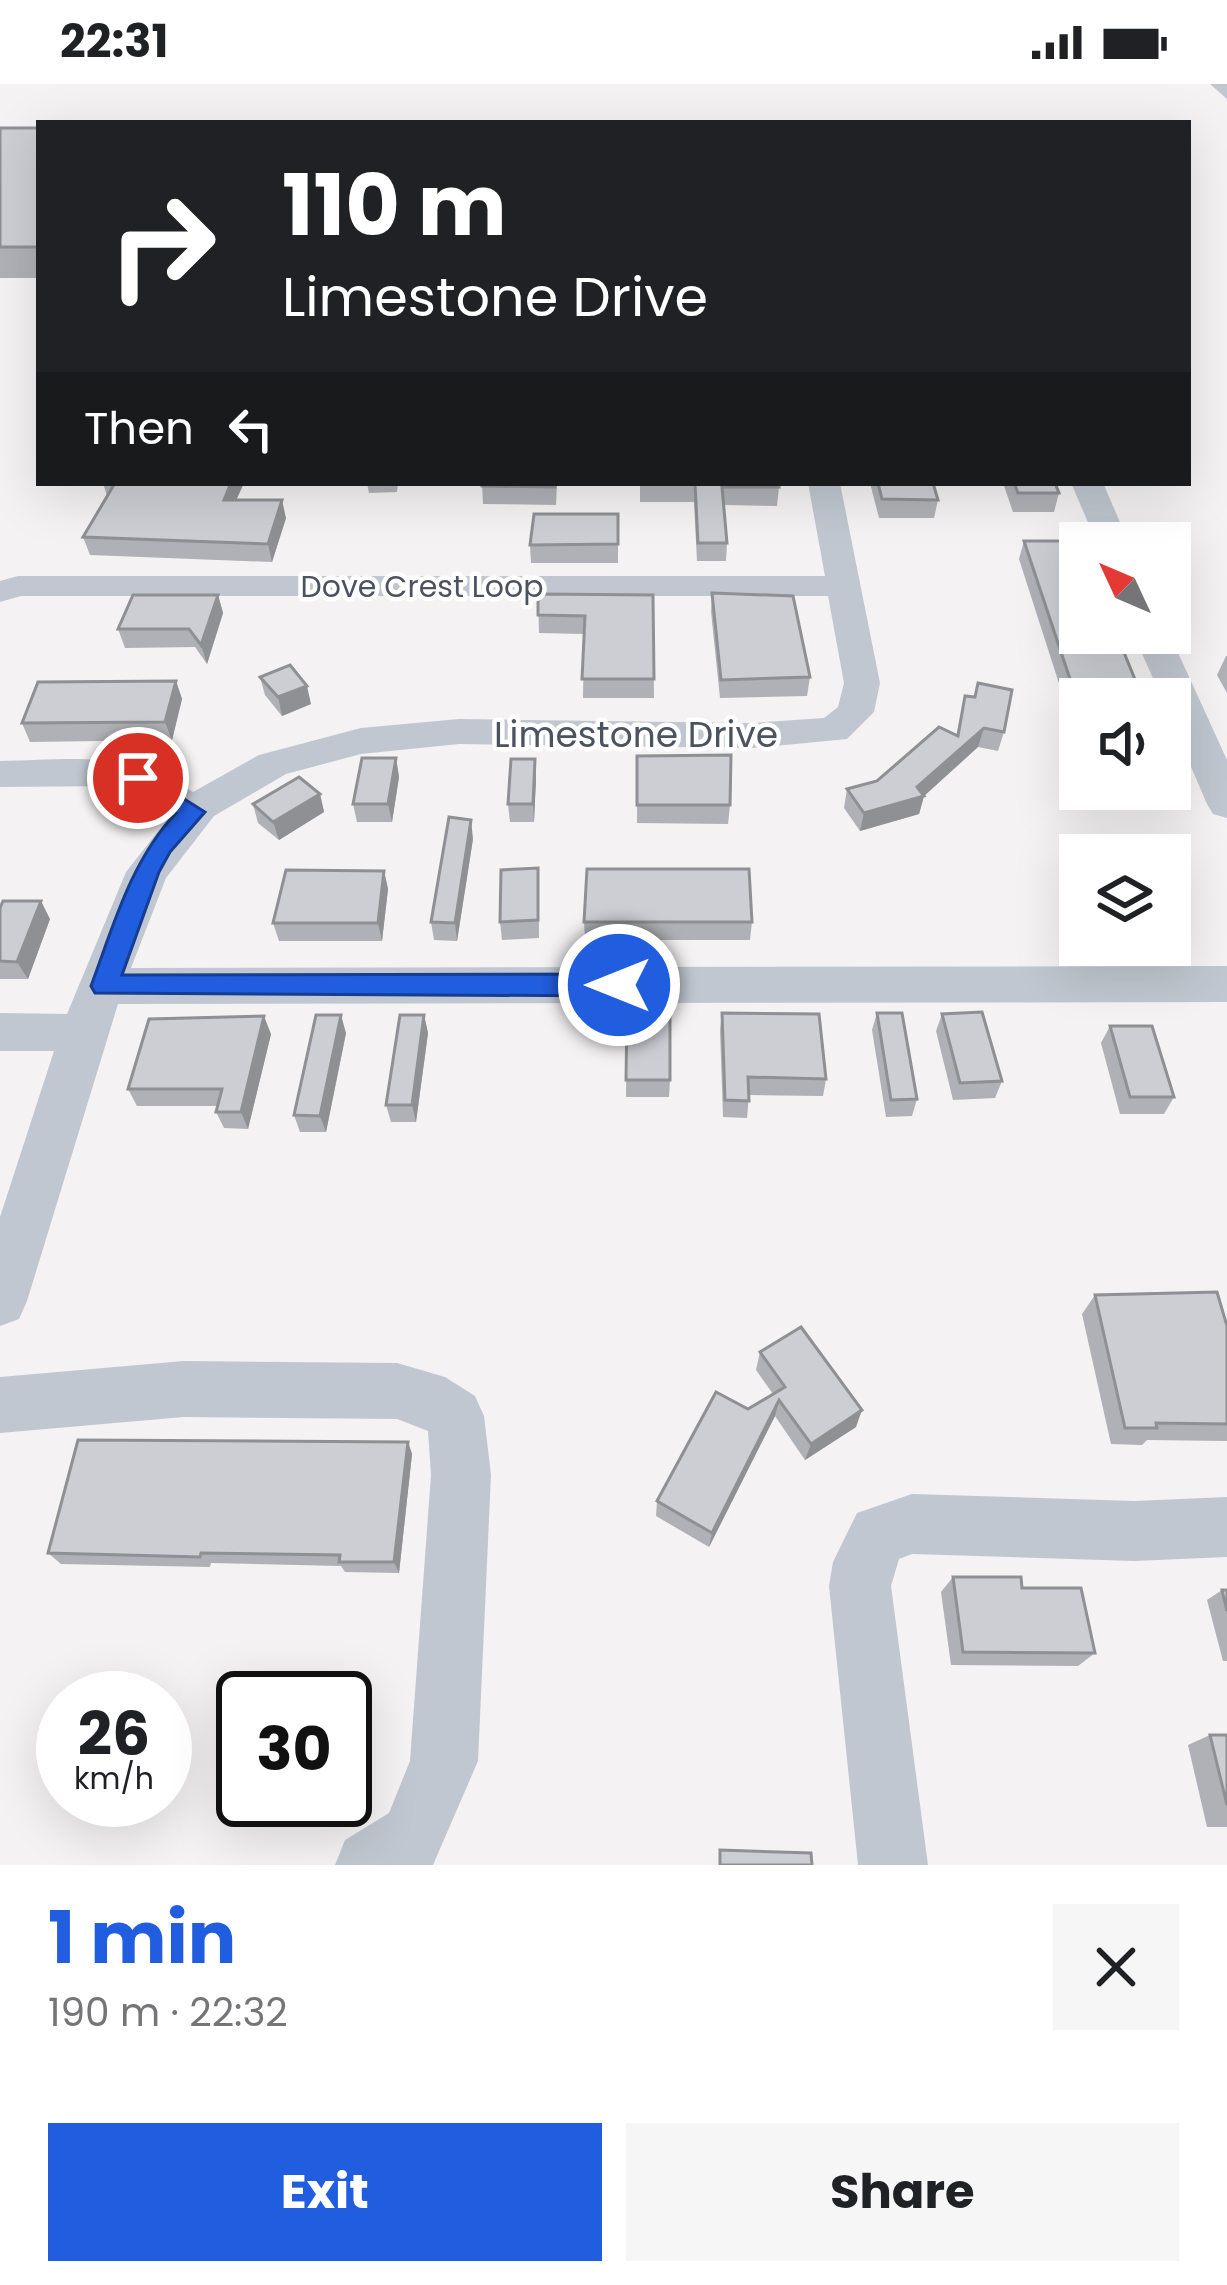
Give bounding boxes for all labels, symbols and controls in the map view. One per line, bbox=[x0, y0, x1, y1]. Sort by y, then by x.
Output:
text: 22:31 bbox=[60, 10, 168, 73]
text: 110 m bbox=[282, 147, 507, 264]
icon: right bbox=[84, 168, 240, 324]
text: Limestone Drive bbox=[282, 259, 708, 335]
icon: left bbox=[218, 396, 284, 462]
text: Then bbox=[84, 397, 194, 460]
north arrow bbox=[1059, 522, 1191, 654]
map controls bbox=[1059, 522, 1191, 966]
street label: Dove Crest Loop bbox=[300, 565, 544, 608]
button: sound bbox=[1059, 678, 1191, 810]
street label: Limestone Drive bbox=[494, 709, 778, 760]
pin bbox=[87, 727, 189, 829]
icon: arrive bbox=[105, 745, 171, 811]
button: layers bbox=[1059, 834, 1191, 966]
position arrow bbox=[556, 922, 682, 1048]
speed limit sign: 30 bbox=[216, 1671, 372, 1827]
text: 26 bbox=[78, 1692, 150, 1776]
text: km/h bbox=[74, 1757, 154, 1800]
text: 1 min bbox=[48, 1887, 236, 1988]
button: close bbox=[1053, 1904, 1179, 2030]
text: 190 m · 22:32 bbox=[48, 1985, 288, 2040]
button: Exit bbox=[48, 2123, 602, 2261]
button: Share bbox=[626, 2123, 1179, 2261]

